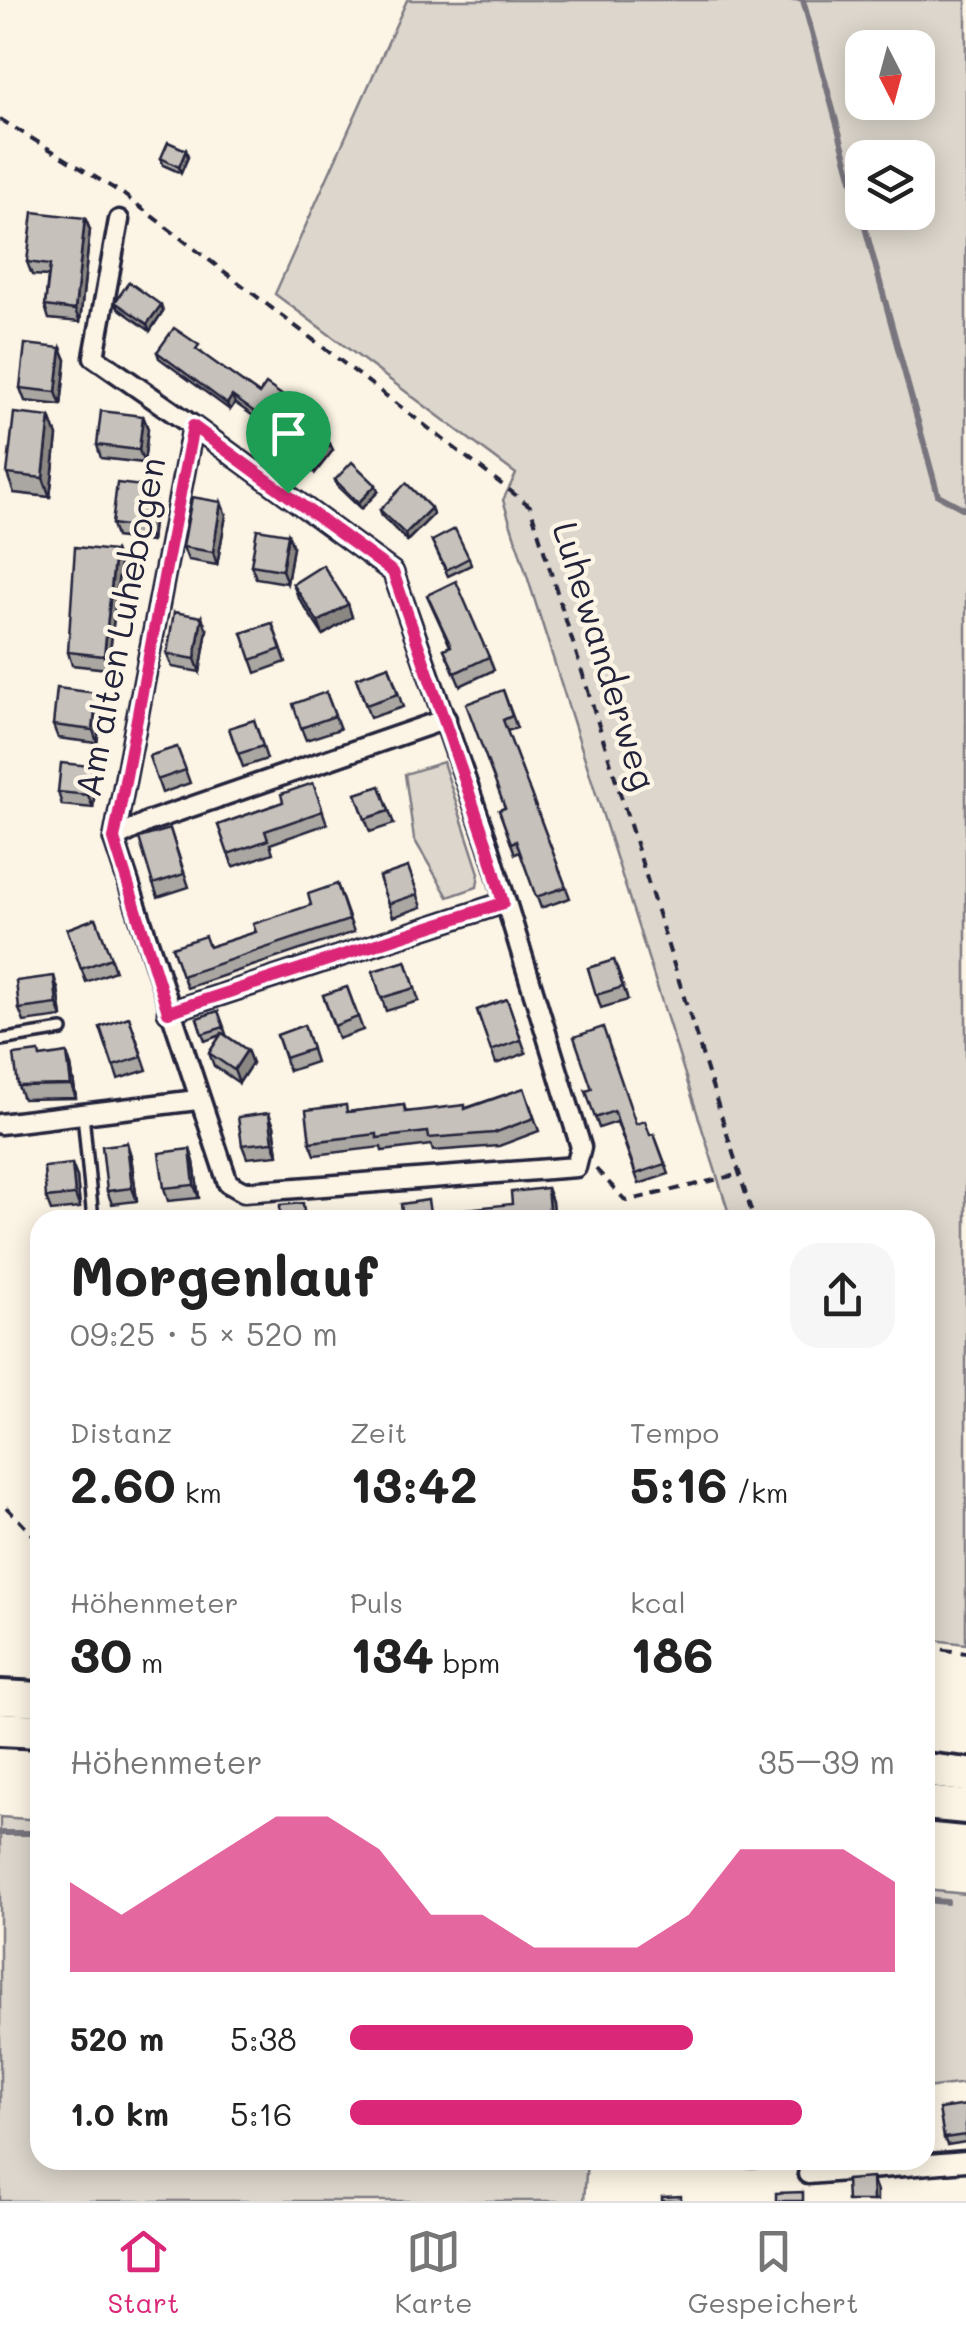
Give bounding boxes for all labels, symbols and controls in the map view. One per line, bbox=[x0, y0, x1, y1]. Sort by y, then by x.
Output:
north arrow bbox=[845, 30, 935, 120]
map controls bbox=[845, 30, 935, 230]
button: layers bbox=[845, 140, 935, 230]
pin bbox=[246, 391, 331, 494]
icon: arrive bbox=[261, 406, 316, 461]
street label: Am alten Luhebogen bbox=[64, 453, 175, 800]
street label: Luhewanderweg bbox=[543, 516, 669, 795]
text: Morgenlauf bbox=[70, 1238, 377, 1310]
button: share bbox=[790, 1243, 895, 1348]
text: 09:25 · 5 × 520 m bbox=[70, 1312, 338, 1354]
text: Distanz bbox=[70, 1414, 172, 1450]
text: Zeit bbox=[350, 1414, 407, 1450]
text: Tempo bbox=[630, 1414, 719, 1450]
text: 2.60 bbox=[70, 1450, 176, 1516]
text: 13:42 bbox=[350, 1450, 478, 1516]
text: 5:16 bbox=[630, 1450, 727, 1516]
text: km bbox=[176, 1474, 222, 1510]
text: /km bbox=[727, 1474, 788, 1510]
text: Höhenmeter bbox=[70, 1584, 239, 1620]
text: Puls bbox=[350, 1584, 403, 1620]
text: kcal bbox=[630, 1584, 686, 1620]
text: 30 bbox=[70, 1620, 132, 1686]
text: 134 bbox=[350, 1620, 434, 1686]
text: 186 bbox=[630, 1620, 713, 1686]
text: m bbox=[132, 1644, 163, 1680]
text: bpm bbox=[434, 1644, 500, 1680]
text: Höhenmeter bbox=[70, 1740, 263, 1782]
text: 35–39 m bbox=[758, 1740, 895, 1782]
text: 520 m bbox=[70, 2017, 164, 2059]
text: 5:38 bbox=[230, 2017, 297, 2059]
text: 1.0 km bbox=[70, 2092, 169, 2134]
text: 5:16 bbox=[230, 2092, 292, 2134]
tab: Start bbox=[108, 2224, 179, 2320]
tab: Karte bbox=[394, 2224, 473, 2320]
tab: Gespeichert bbox=[688, 2224, 858, 2320]

